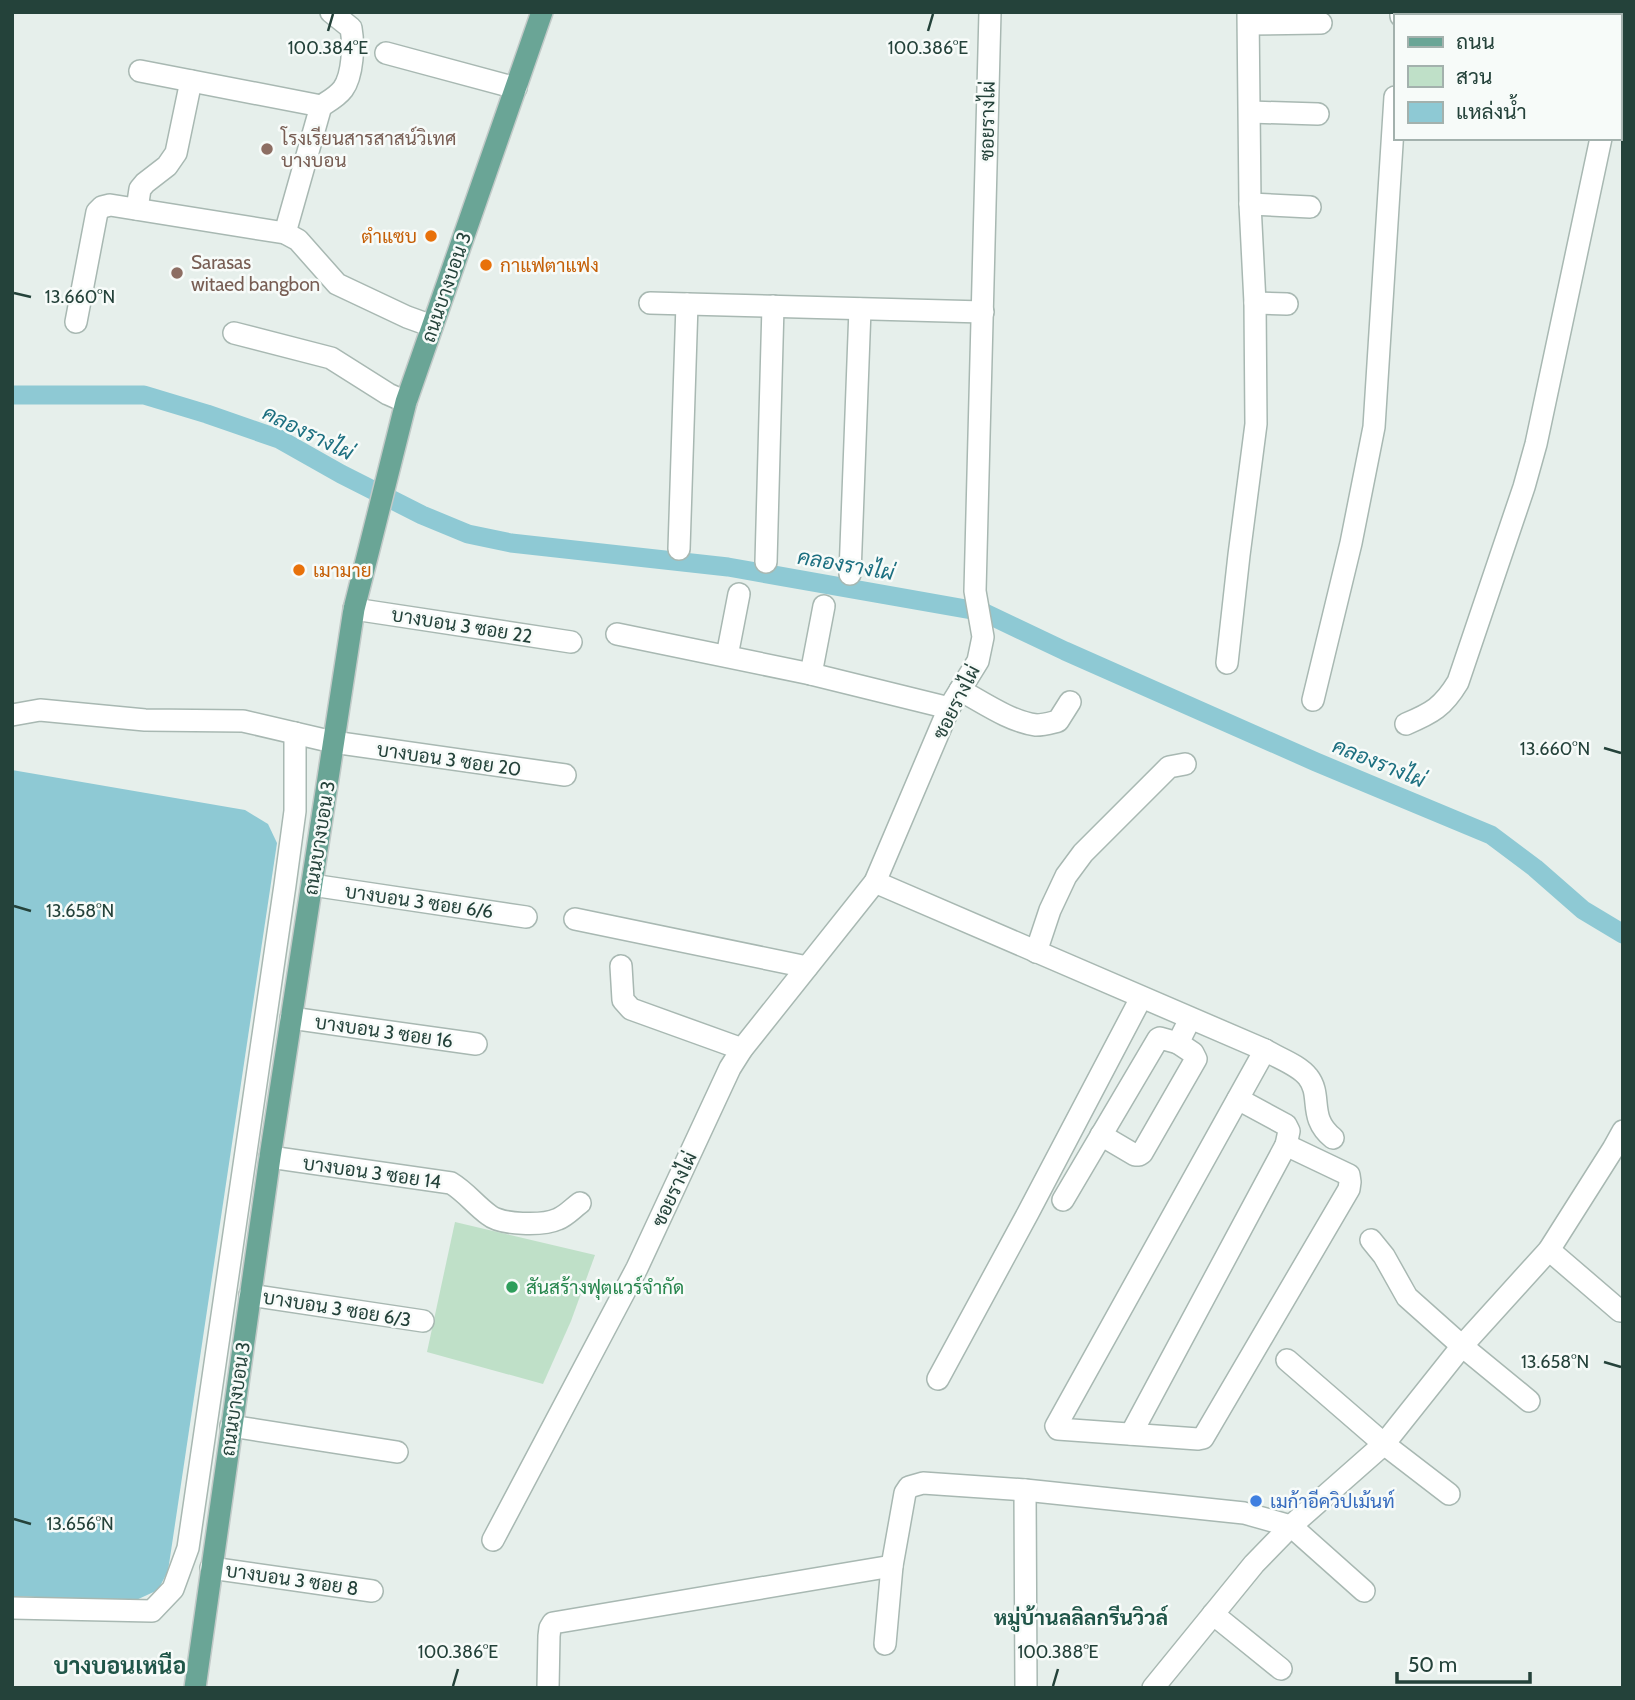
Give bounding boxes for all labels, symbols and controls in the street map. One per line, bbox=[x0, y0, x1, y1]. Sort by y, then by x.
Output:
legend bbox=[1394, 14, 1621, 140]
text: ถนน bbox=[1456, 29, 1495, 54]
text: 100.384°E bbox=[288, 37, 368, 59]
text: 100.386°E bbox=[888, 37, 968, 59]
text: สวน bbox=[1456, 64, 1492, 89]
street label: ซอยรางไผ่ bbox=[974, 81, 1000, 161]
text: แหล่งน้ำ bbox=[1456, 94, 1527, 124]
place label: โรงเรียนสารสาสน์วิเทศ บางบอน bbox=[280, 126, 456, 172]
marker: โรงเรียนสารสาสน์วิเทศ บางบอน bbox=[259, 141, 275, 157]
place label: ตำแซบ bbox=[361, 225, 417, 248]
marker: ตำแซบ bbox=[423, 228, 439, 244]
street label: ถนนบางบอน 3 bbox=[417, 229, 476, 345]
place label: Sarasas witaed bangbon bbox=[191, 251, 320, 296]
place label: กาแฟตาแฟง bbox=[500, 254, 599, 277]
marker: กาแฟตาแฟง bbox=[478, 257, 494, 273]
marker: Sarasas witaed bangbon bbox=[169, 265, 185, 281]
text: 13.660°N bbox=[45, 286, 115, 308]
water label: คลองรางไผ่ bbox=[259, 400, 359, 466]
water label: คลองรางไผ่ bbox=[796, 544, 897, 585]
place label: เมามาย bbox=[313, 559, 372, 582]
marker: เมามาย bbox=[291, 562, 307, 578]
street label: บางบอน 3 ซอย 22 bbox=[390, 603, 534, 648]
street label: ซอยรางไผ่ bbox=[927, 661, 985, 743]
water label: คลองรางไผ่ bbox=[1329, 733, 1430, 793]
street label: บางบอน 3 ซอย 20 bbox=[375, 738, 523, 781]
text: 13.660°N bbox=[1520, 738, 1590, 760]
street label: ถนนบางบอน 3 bbox=[299, 779, 340, 897]
street label: บางบอน 3 ซอย 6/6 bbox=[343, 880, 495, 923]
text: 13.658°N bbox=[46, 900, 114, 922]
street label: บางบอน 3 ซอย 16 bbox=[313, 1010, 455, 1053]
street label: ซอยรางไผ่ bbox=[646, 1148, 702, 1230]
street label: บางบอน 3 ซอย 14 bbox=[301, 1151, 443, 1194]
place label: สันสร้างฟุตแวร์จำกัด bbox=[526, 1275, 684, 1300]
marker: สันสร้างฟุตแวร์จำกัด bbox=[504, 1279, 520, 1295]
street label: บางบอน 3 ซอย 6/3 bbox=[261, 1285, 413, 1332]
street label: ถนนบางบอน 3 bbox=[216, 1340, 255, 1458]
text: 13.658°N bbox=[1521, 1351, 1589, 1373]
place label: เมก้าอีควิปเม้นท์ bbox=[1270, 1489, 1395, 1513]
marker: เมก้าอีควิปเม้นท์ bbox=[1248, 1493, 1264, 1509]
text: 13.656°N bbox=[46, 1513, 114, 1535]
street label: บางบอน 3 ซอย 8 bbox=[224, 1559, 360, 1600]
district label: หมู่บ้านลลิลกรีนวิวล์ bbox=[994, 1605, 1169, 1632]
scale bar bbox=[1397, 1640, 1530, 1684]
text: 100.386°E bbox=[418, 1641, 498, 1663]
text: 100.388°E bbox=[1017, 1641, 1099, 1663]
district label: บางบอนเหนือ bbox=[54, 1651, 186, 1680]
text: 50 m bbox=[1408, 1652, 1457, 1677]

